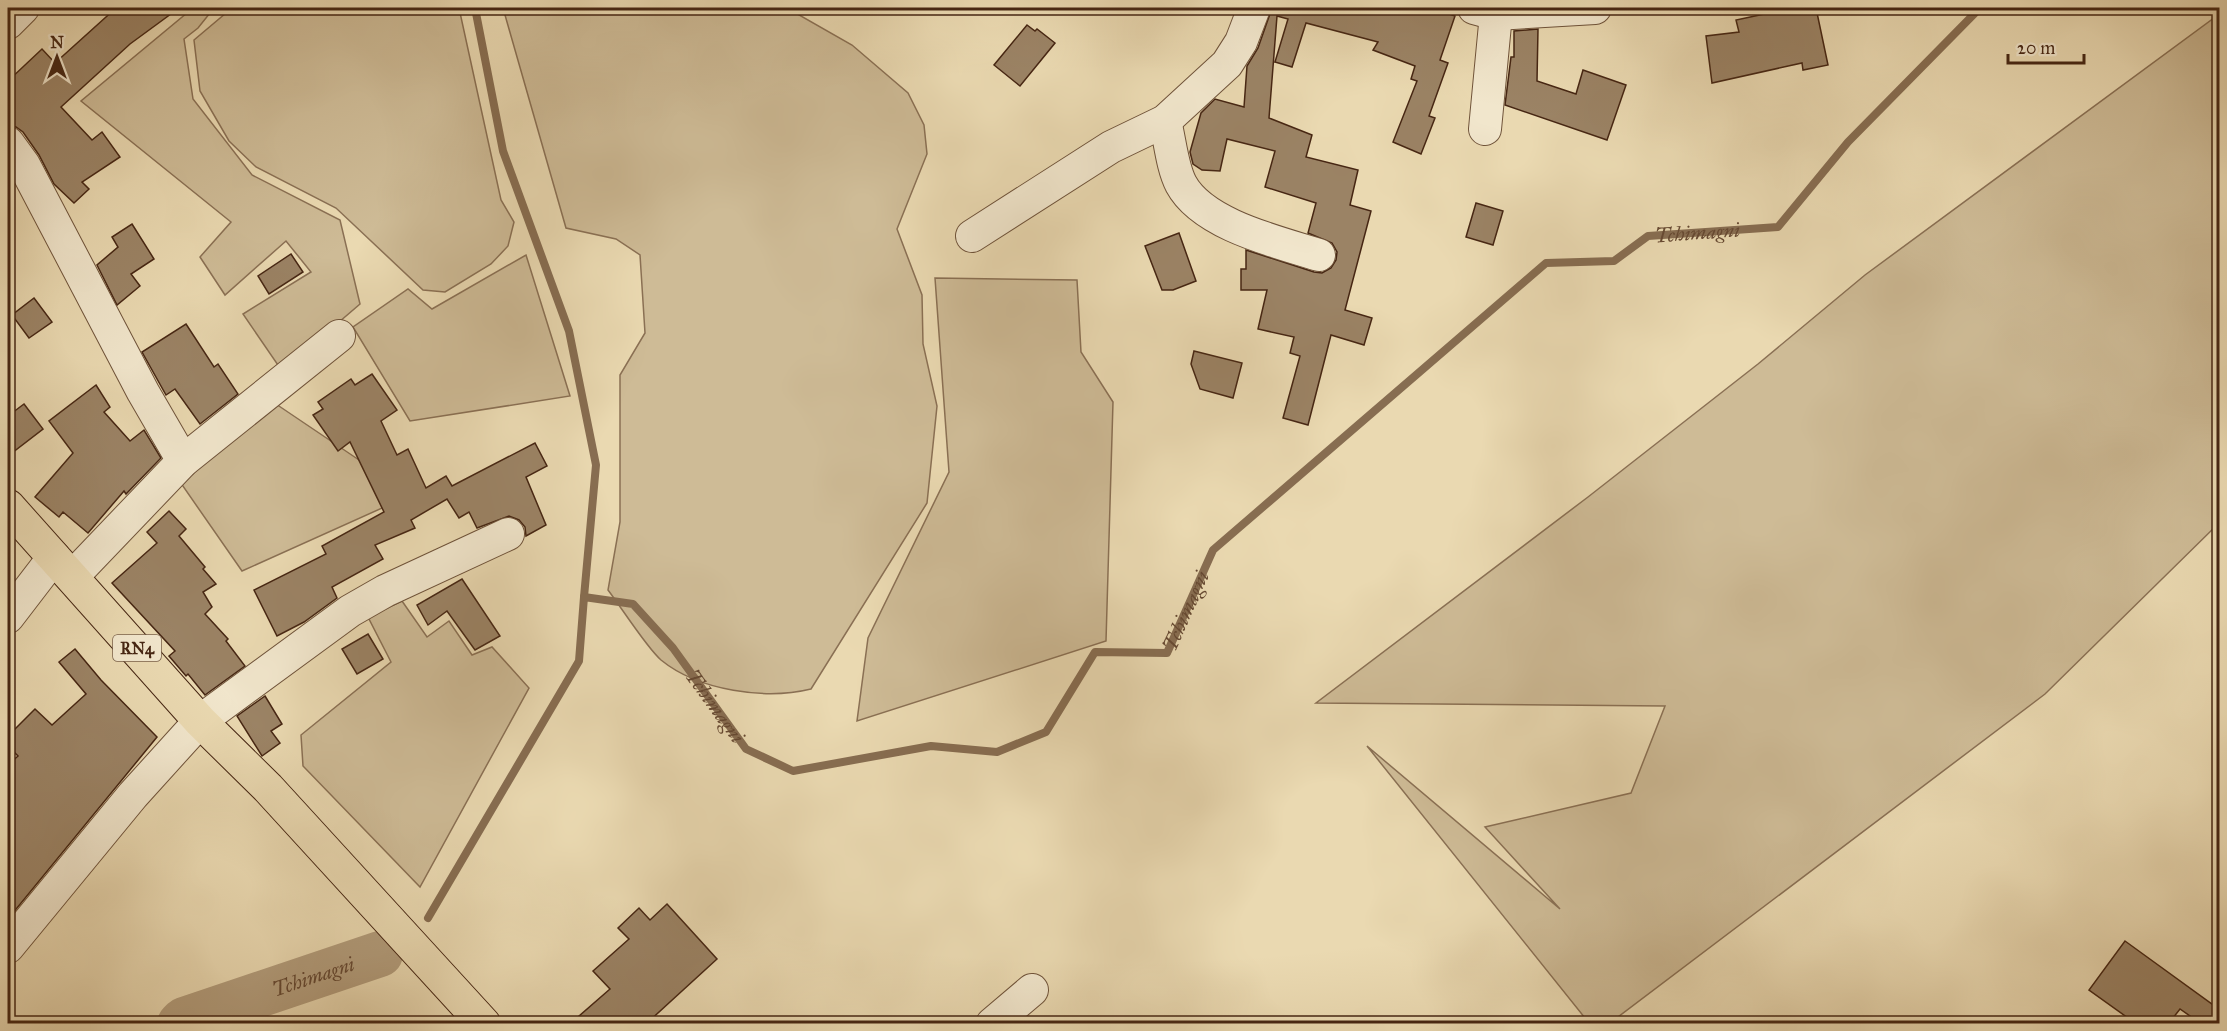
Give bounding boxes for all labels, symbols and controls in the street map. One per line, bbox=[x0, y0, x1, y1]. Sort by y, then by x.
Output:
north arrow bbox=[27, 27, 87, 87]
scale bar bbox=[2008, 27, 2084, 65]
text: N bbox=[50, 33, 64, 52]
text: 20 m bbox=[2017, 37, 2055, 59]
water label: Tchimagni bbox=[1654, 218, 1741, 248]
water label: Tchimagni bbox=[1157, 567, 1214, 655]
road number: RN4 bbox=[113, 635, 161, 661]
water label: Tchimagni bbox=[680, 665, 750, 748]
water label: Tchimagni bbox=[269, 951, 358, 1001]

